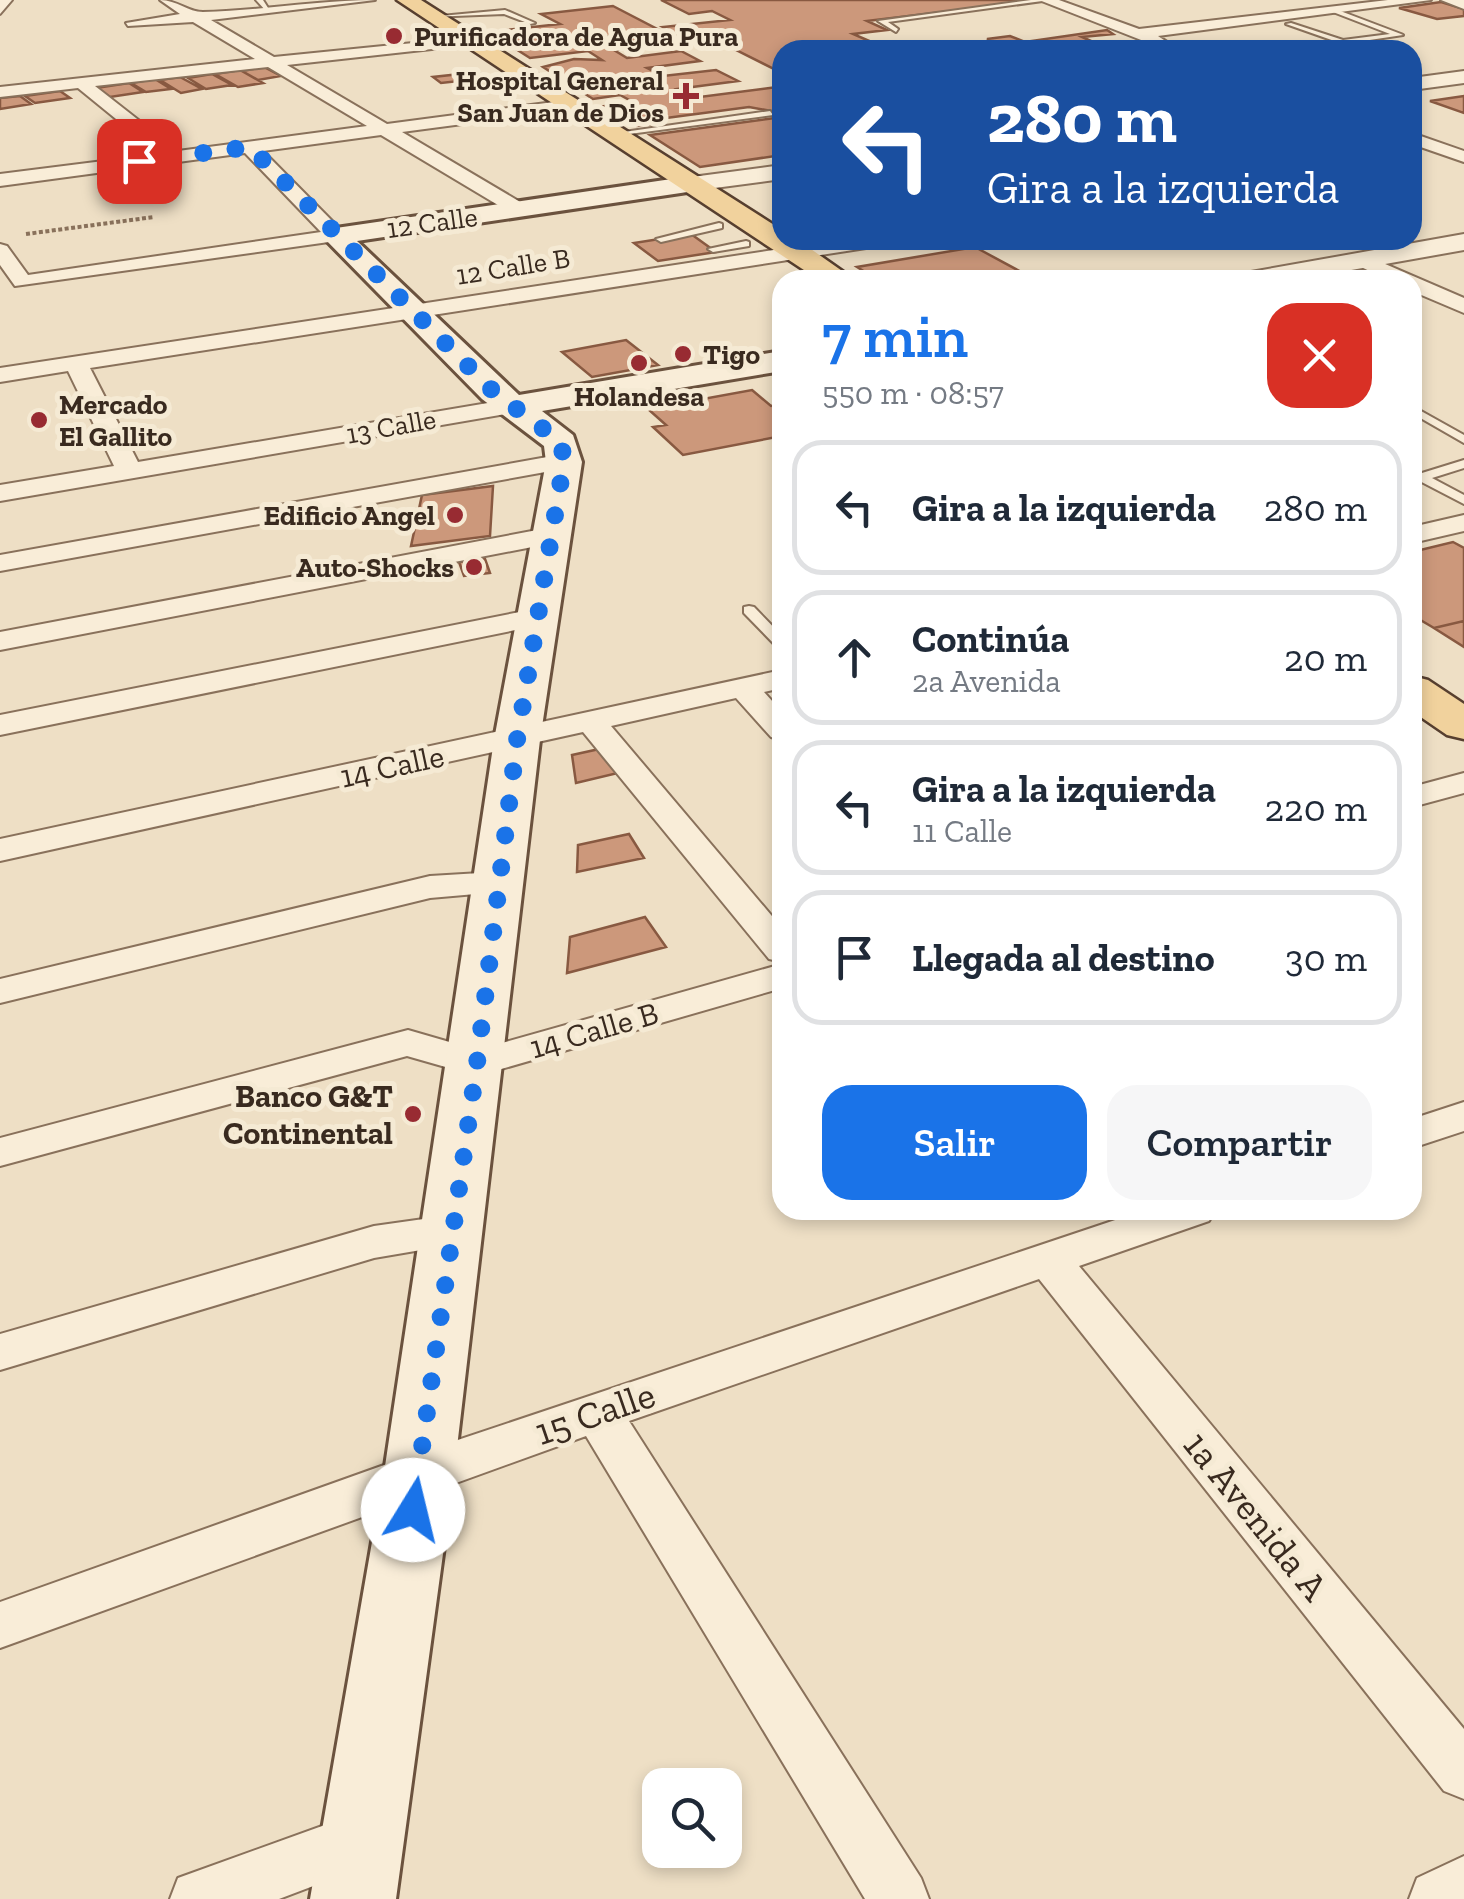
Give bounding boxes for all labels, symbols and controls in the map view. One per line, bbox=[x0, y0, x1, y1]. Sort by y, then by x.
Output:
place label: Purificadora de Agua Pura bbox=[414, 20, 738, 53]
marker: Purificadora de Agua Pura bbox=[383, 25, 405, 47]
place label: Hospital General San Juan de Dios bbox=[456, 64, 664, 129]
text: 280 m bbox=[987, 76, 1177, 160]
icon: left bbox=[822, 80, 952, 210]
marker: Hospital General San Juan de Dios bbox=[673, 83, 699, 109]
pin bbox=[97, 119, 182, 204]
icon: arrive bbox=[112, 134, 167, 189]
text: Gira a la izquierda bbox=[987, 161, 1339, 215]
street label: 12 Calle bbox=[385, 200, 480, 245]
street label: 12 Calle B bbox=[454, 241, 572, 292]
text: 7 min bbox=[822, 300, 968, 372]
button: close bbox=[1267, 303, 1372, 408]
place label: Tigo bbox=[703, 338, 761, 371]
marker: Tigo bbox=[672, 343, 694, 365]
marker: Holandesa bbox=[628, 352, 650, 374]
text: 550 m · 08:57 bbox=[822, 374, 1004, 412]
place label: Holandesa bbox=[574, 380, 704, 413]
place label: Mercado El Gallito bbox=[59, 388, 173, 453]
street label: 13 Calle bbox=[344, 402, 439, 451]
marker: Mercado El Gallito bbox=[28, 409, 50, 431]
icon: left bbox=[827, 480, 882, 535]
text: Gira a la izquierda bbox=[912, 485, 1216, 531]
text: 280 m bbox=[1264, 485, 1367, 531]
place label: Edificio Angel bbox=[263, 499, 435, 532]
marker: Edificio Angel bbox=[444, 504, 466, 526]
place label: Auto-Shocks bbox=[296, 551, 454, 584]
marker: Auto-Shocks bbox=[463, 556, 485, 578]
text: Continúa bbox=[912, 616, 1069, 662]
icon: ahead bbox=[827, 630, 882, 685]
text: 20 m bbox=[1284, 635, 1367, 681]
text: 2a Avenida bbox=[912, 662, 1061, 700]
street label: 14 Calle bbox=[337, 736, 447, 796]
text: Gira a la izquierda bbox=[912, 766, 1216, 812]
icon: left bbox=[827, 780, 882, 835]
text: 220 m bbox=[1265, 785, 1367, 831]
text: 11 Calle bbox=[912, 812, 1012, 850]
icon: arrive bbox=[827, 930, 882, 985]
text: Llegada al destino bbox=[912, 935, 1215, 981]
text: 30 m bbox=[1285, 935, 1367, 981]
street label: 14 Calle B bbox=[525, 994, 663, 1066]
place label: Banco G&T Continental bbox=[223, 1077, 393, 1152]
button: Salir bbox=[822, 1085, 1087, 1200]
button: Compartir bbox=[1107, 1085, 1372, 1200]
marker: Banco G&T Continental bbox=[402, 1103, 424, 1125]
street label: 15 Calle bbox=[529, 1371, 661, 1455]
street label: 1a Avenida A bbox=[1174, 1422, 1338, 1610]
position arrow bbox=[361, 1458, 465, 1562]
map controls bbox=[642, 1768, 742, 1868]
button: search bbox=[642, 1768, 742, 1868]

